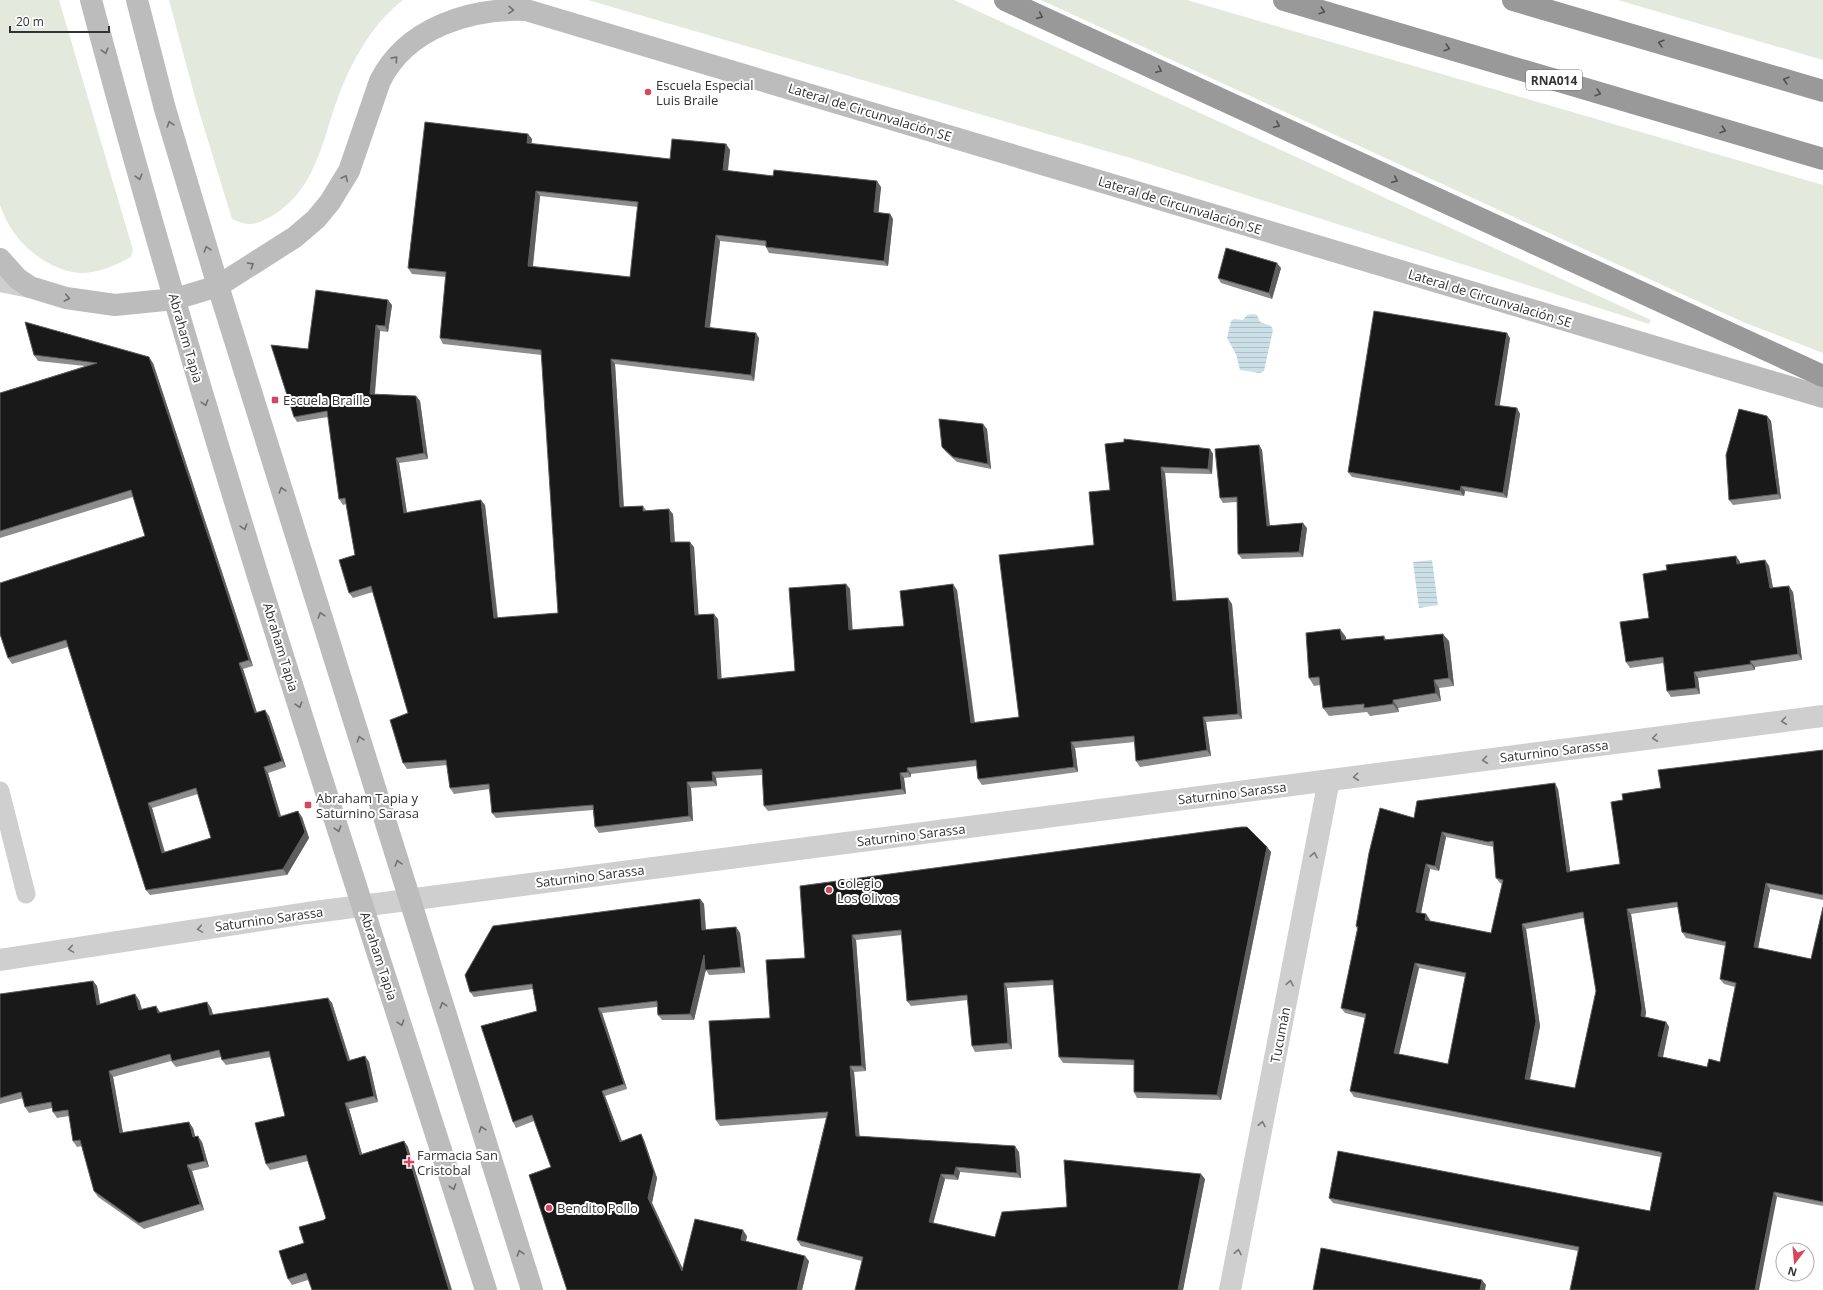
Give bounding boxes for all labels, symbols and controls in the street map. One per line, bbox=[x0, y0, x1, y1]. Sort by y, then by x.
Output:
one-way arrow bbox=[508, 5, 514, 14]
one-way arrow bbox=[1318, 6, 1325, 15]
scale bar bbox=[10, 8, 109, 34]
one-way arrow bbox=[1036, 11, 1044, 19]
text: 20 m bbox=[16, 13, 44, 30]
one-way arrow bbox=[1658, 39, 1665, 48]
one-way arrow bbox=[1443, 43, 1450, 52]
one-way arrow bbox=[100, 47, 109, 54]
one-way arrow bbox=[390, 57, 397, 64]
one-way arrow bbox=[1155, 66, 1162, 74]
road number: RNA014 bbox=[1526, 70, 1582, 90]
place label: Escuela Especial Luis Braile bbox=[656, 76, 754, 109]
one-way arrow bbox=[1782, 76, 1789, 85]
street label: Lateral de Circunvalación SE bbox=[786, 79, 954, 145]
marker: Escuela Especial Luis Braile bbox=[643, 87, 653, 97]
one-way arrow bbox=[1594, 88, 1601, 97]
one-way arrow bbox=[1272, 120, 1280, 128]
one-way arrow bbox=[166, 121, 175, 128]
one-way arrow bbox=[1719, 125, 1726, 134]
street label: Lateral de Circunvalación SE bbox=[1096, 172, 1264, 238]
one-way arrow bbox=[134, 173, 143, 180]
one-way arrow bbox=[340, 175, 348, 183]
one-way arrow bbox=[1391, 175, 1398, 183]
one-way arrow bbox=[203, 245, 212, 252]
one-way arrow bbox=[247, 263, 254, 270]
street label: Lateral de Circunvalación SE bbox=[1406, 265, 1574, 331]
street label: Abraham Tapia bbox=[165, 291, 207, 385]
one-way arrow bbox=[64, 293, 71, 301]
place label: Escuela Braille bbox=[283, 391, 370, 409]
marker: Escuela Braille bbox=[270, 395, 280, 405]
one-way arrow bbox=[200, 400, 209, 407]
one-way arrow bbox=[278, 487, 287, 494]
one-way arrow bbox=[239, 524, 248, 531]
street label: Abraham Tapia bbox=[259, 600, 303, 694]
one-way arrow bbox=[317, 611, 326, 618]
one-way arrow bbox=[294, 701, 303, 708]
one-way arrow bbox=[1781, 716, 1787, 725]
one-way arrow bbox=[1652, 733, 1658, 742]
one-way arrow bbox=[356, 735, 364, 742]
street label: Saturnino Sarassa bbox=[1499, 735, 1609, 767]
one-way arrow bbox=[1482, 755, 1488, 764]
one-way arrow bbox=[1353, 772, 1359, 781]
street label: Saturnino Sarassa bbox=[1177, 777, 1287, 809]
place label: Abraham Tapia y Saturnino Sarasa bbox=[316, 789, 419, 822]
marker: Abraham Tapia y Saturnino Sarasa bbox=[303, 800, 313, 810]
street label: Saturnino Sarassa bbox=[856, 819, 966, 851]
one-way arrow bbox=[333, 825, 342, 832]
one-way arrow bbox=[1310, 852, 1318, 858]
one-way arrow bbox=[394, 859, 403, 866]
street label: Saturnino Sarassa bbox=[535, 860, 645, 892]
place label: Colegio Los Olivos bbox=[837, 874, 898, 907]
marker: Colegio Los Olivos bbox=[824, 885, 834, 895]
street label: Saturnino Sarassa bbox=[214, 902, 324, 936]
street label: Abraham Tapia bbox=[356, 909, 402, 1003]
one-way arrow bbox=[197, 924, 203, 933]
one-way arrow bbox=[68, 944, 74, 953]
one-way arrow bbox=[1285, 980, 1293, 986]
one-way arrow bbox=[439, 1001, 448, 1008]
street label: Tucumán bbox=[1266, 1006, 1294, 1064]
one-way arrow bbox=[396, 1019, 404, 1026]
one-way arrow bbox=[1258, 1121, 1266, 1127]
one-way arrow bbox=[478, 1125, 486, 1132]
place label: Farmacia San Cristobal bbox=[417, 1146, 498, 1179]
marker: Farmacia San Cristobal bbox=[404, 1157, 414, 1167]
one-way arrow bbox=[448, 1183, 457, 1190]
place label: Bendito Pollo bbox=[557, 1199, 638, 1217]
marker: Bendito Pollo bbox=[544, 1203, 554, 1213]
north arrow bbox=[1775, 1242, 1815, 1282]
one-way arrow bbox=[516, 1249, 525, 1256]
one-way arrow bbox=[1233, 1249, 1241, 1255]
text: N bbox=[1786, 1264, 1798, 1281]

